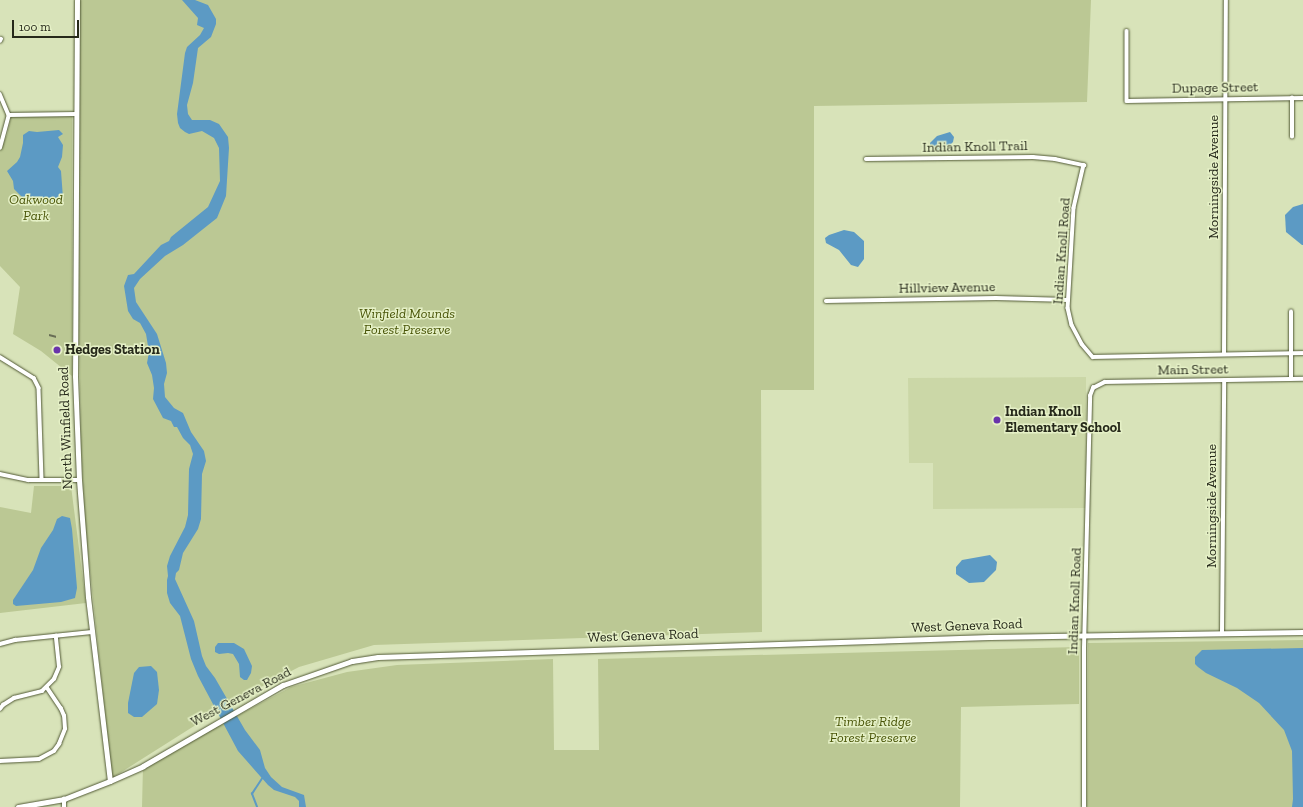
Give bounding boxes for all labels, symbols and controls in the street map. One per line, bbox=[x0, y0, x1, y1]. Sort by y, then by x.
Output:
scale bar bbox=[14, 12, 81, 38]
text: 100 m bbox=[19, 20, 51, 34]
street label: Dupage Street bbox=[1172, 79, 1258, 97]
street label: Morningside Avenue bbox=[1206, 115, 1222, 239]
street label: Indian Knoll Trail bbox=[922, 138, 1028, 156]
park label: Oakwood Park bbox=[9, 192, 63, 224]
street label: Indian Knoll Road bbox=[1050, 197, 1074, 305]
street label: Hillview Avenue bbox=[898, 279, 996, 297]
park label: Winfield Mounds Forest Preserve bbox=[359, 306, 455, 338]
place label: Hedges Station bbox=[65, 342, 160, 358]
marker: Hedges Station bbox=[52, 345, 62, 355]
street label: Main Street bbox=[1157, 361, 1229, 379]
street label: North Winfield Road bbox=[55, 366, 77, 490]
place label: Indian Knoll Elementary School bbox=[1005, 404, 1121, 436]
marker: Indian Knoll Elementary School bbox=[992, 415, 1002, 425]
street label: Morningside Avenue bbox=[1204, 444, 1220, 568]
street label: Indian Knoll Road bbox=[1065, 547, 1085, 655]
street label: West Geneva Road bbox=[911, 616, 1023, 636]
street label: West Geneva Road bbox=[587, 626, 699, 646]
street label: West Geneva Road bbox=[188, 663, 294, 731]
park label: Timber Ridge Forest Preserve bbox=[830, 714, 916, 746]

